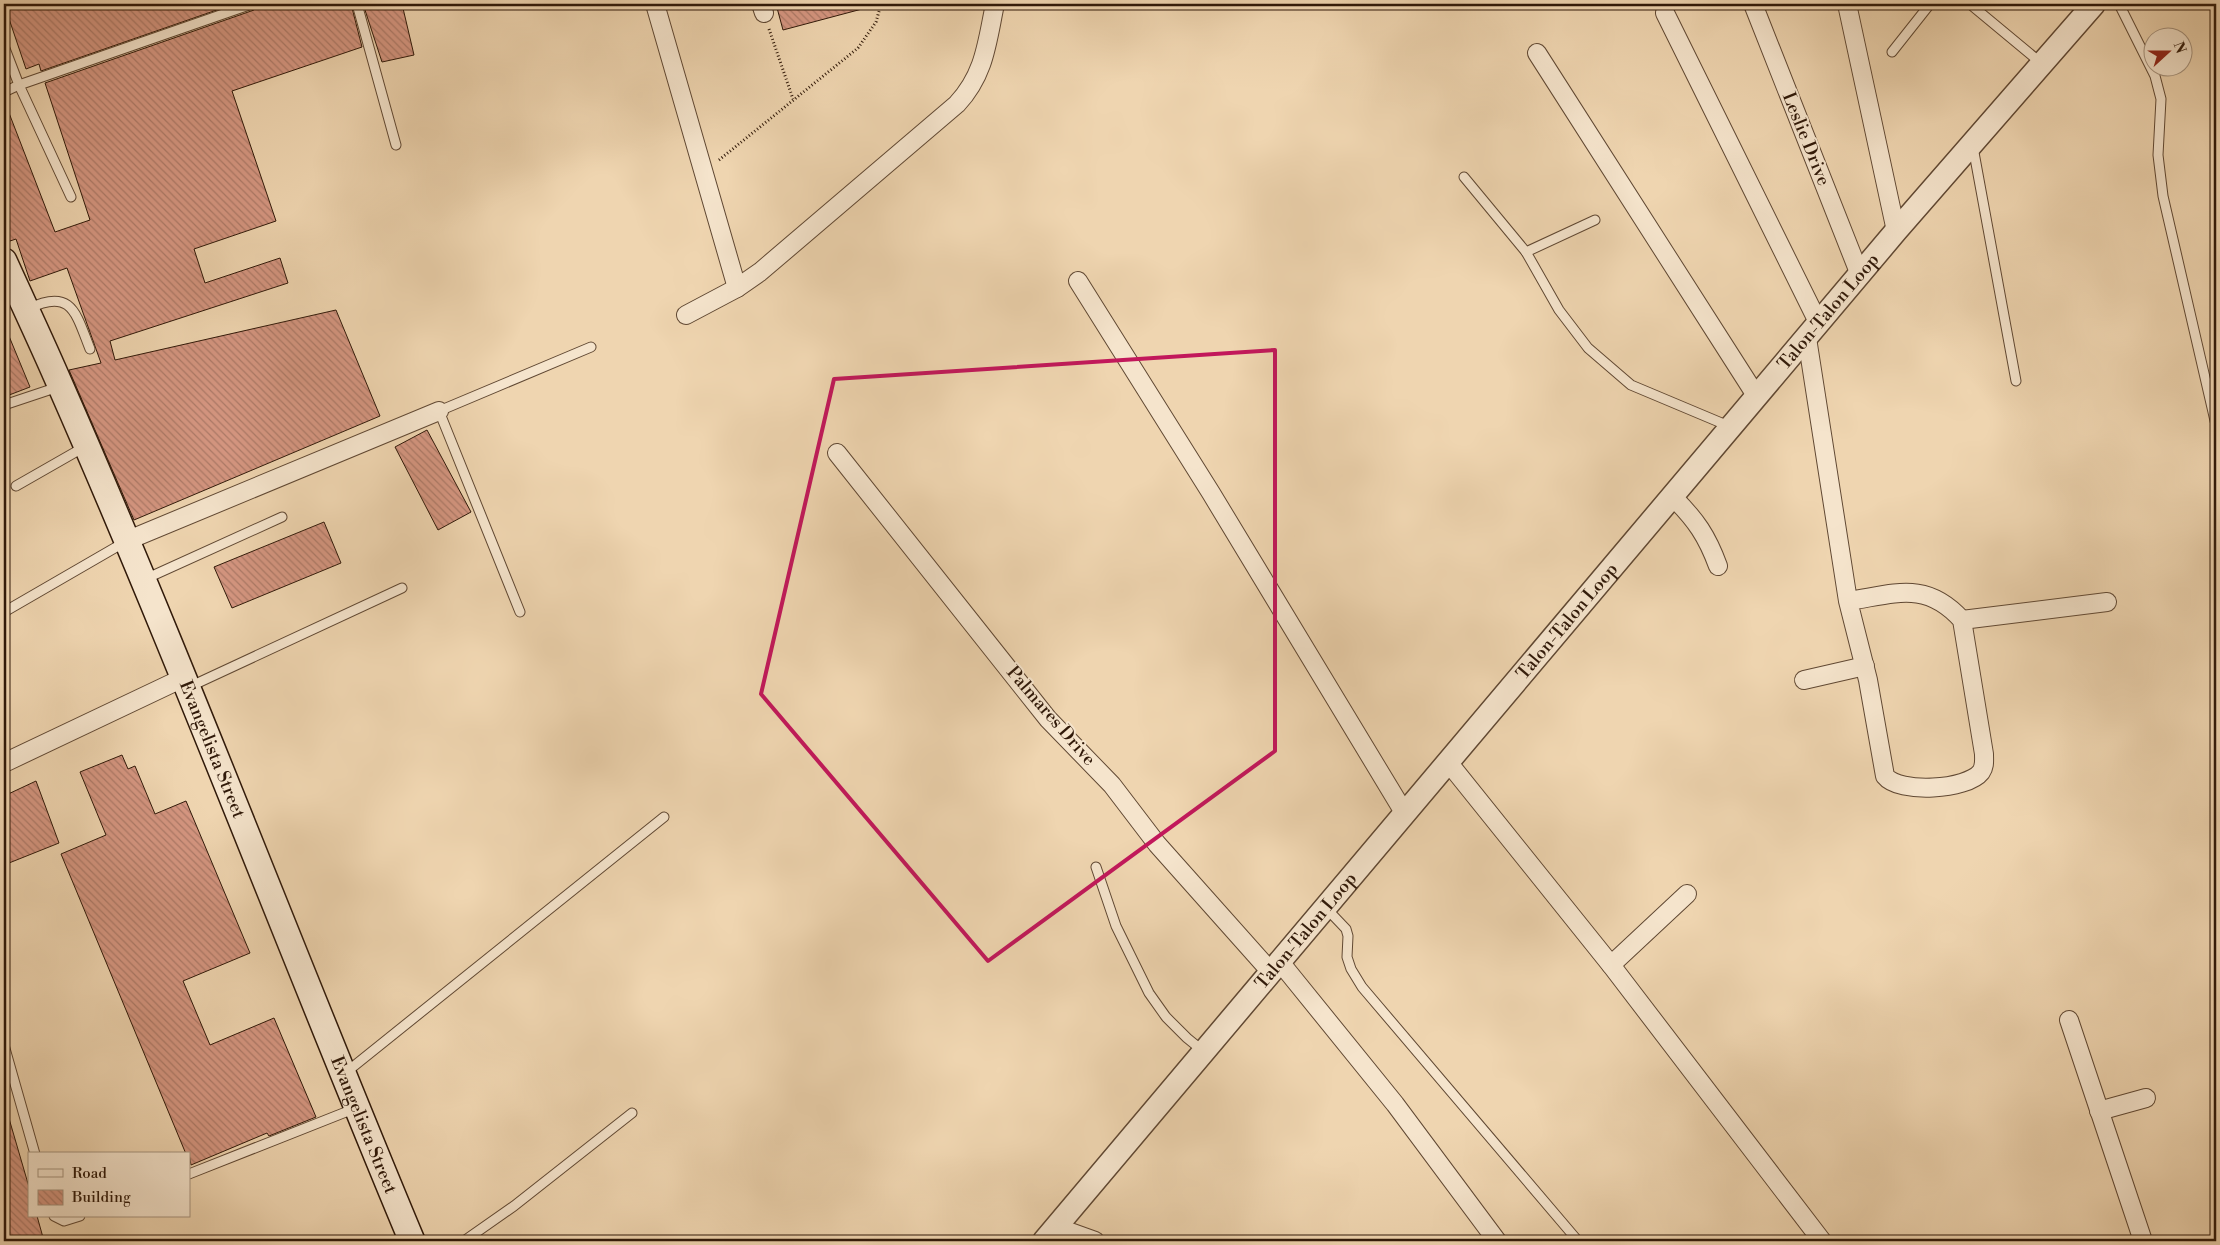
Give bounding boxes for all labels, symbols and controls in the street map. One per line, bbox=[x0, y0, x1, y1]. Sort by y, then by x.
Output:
north arrow bbox=[2142, 28, 2192, 78]
text: N bbox=[2169, 39, 2190, 56]
street label: Leslie Drive bbox=[1777, 89, 1835, 189]
street label: Talon-Talon Loop bbox=[1772, 248, 1884, 375]
street label: Talon-Talon Loop bbox=[1511, 558, 1623, 684]
street label: Palmares Drive bbox=[1001, 661, 1101, 771]
street label: Evangelista Street bbox=[174, 677, 251, 822]
street label: Talon-Talon Loop bbox=[1250, 868, 1362, 994]
street label: Evangelista Street bbox=[326, 1053, 403, 1198]
legend bbox=[28, 1152, 190, 1218]
text: Road bbox=[72, 1164, 107, 1183]
text: Building bbox=[71, 1188, 131, 1207]

